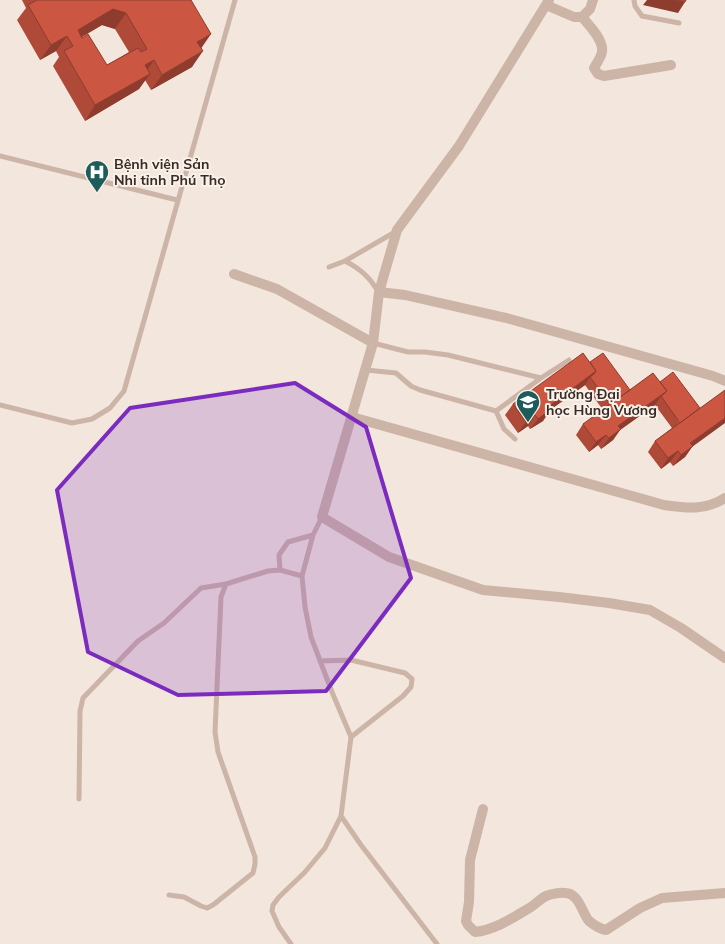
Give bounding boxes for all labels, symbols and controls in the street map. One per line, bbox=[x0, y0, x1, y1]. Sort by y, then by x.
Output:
place label: Bệnh viện Sản Nhi tỉnh Phú Thọ bbox=[114, 155, 226, 189]
hospital icon: Bệnh viện Sản Nhi tỉnh Phú Thọ bbox=[84, 159, 110, 193]
place label: Trường Đại học Hùng Vương bbox=[546, 385, 657, 419]
school or university icon: Trường Đại học Hùng Vương bbox=[515, 389, 541, 423]

